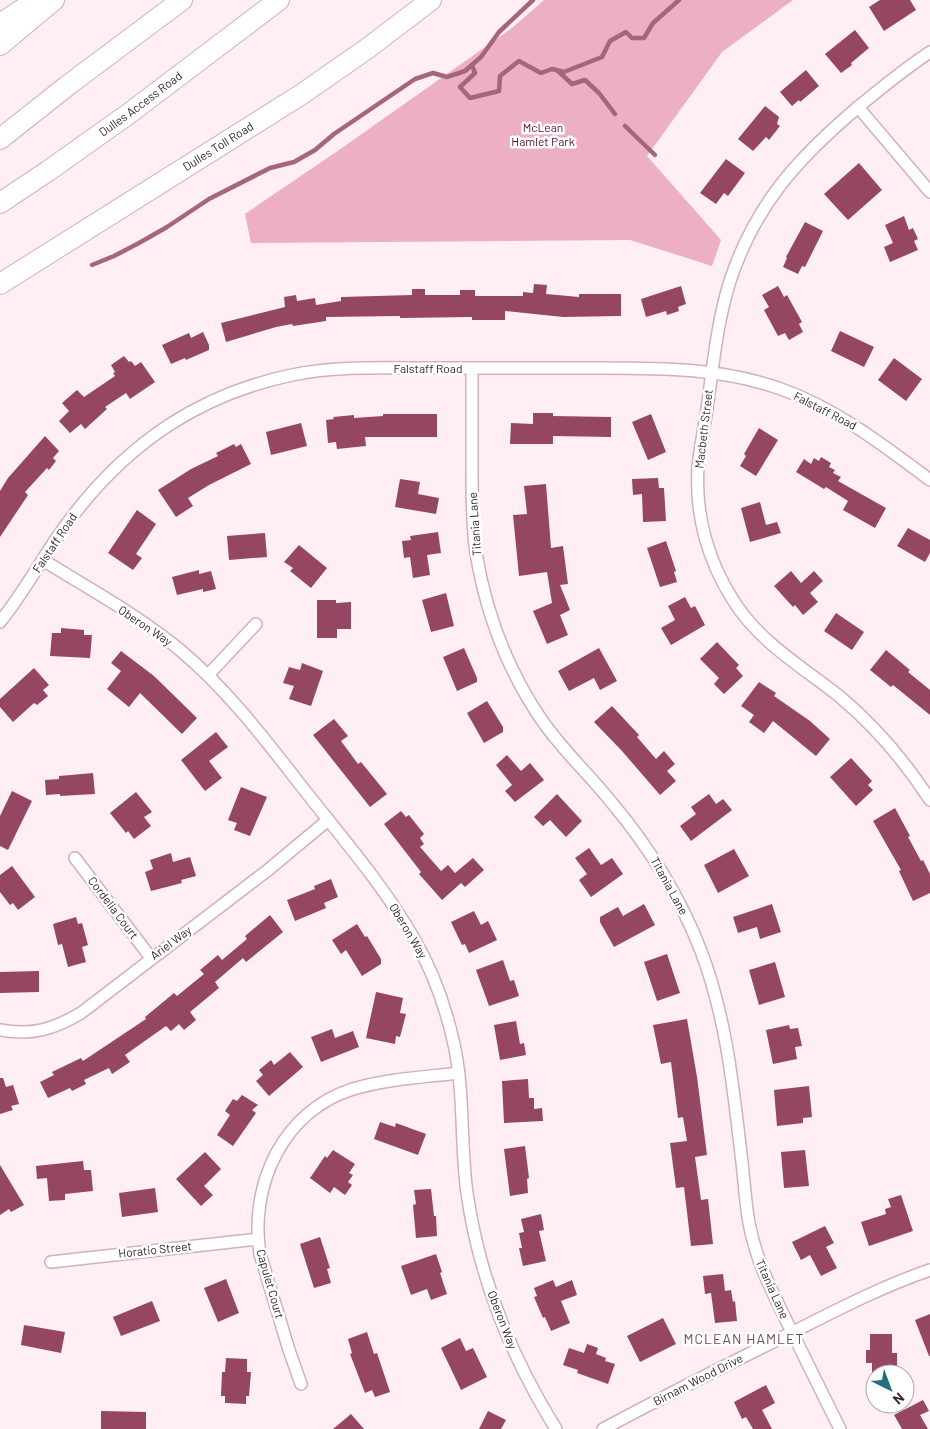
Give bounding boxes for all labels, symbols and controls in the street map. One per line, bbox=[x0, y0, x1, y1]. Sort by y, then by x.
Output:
street label: Dulles Access Road bbox=[96, 68, 184, 139]
street label: Dulles Toll Road bbox=[180, 118, 256, 173]
park label: McLean Hamlet Park bbox=[511, 120, 575, 148]
street label: Falstaff Road bbox=[393, 361, 463, 375]
street label: Macbeth Street bbox=[691, 388, 715, 469]
street label: Falstaff Road bbox=[792, 388, 859, 432]
street label: Titania Lane bbox=[465, 492, 483, 556]
street label: Falstaff Road bbox=[29, 510, 79, 575]
street label: Oberon Way bbox=[116, 602, 175, 648]
street label: Titania Lane bbox=[648, 854, 692, 917]
street label: Cordelia Court bbox=[86, 873, 142, 941]
street label: Oberon Way bbox=[387, 900, 431, 961]
street label: Ariel Way bbox=[147, 922, 194, 962]
street label: Horatio Street bbox=[117, 1238, 192, 1260]
street label: Capulet Court bbox=[254, 1247, 288, 1320]
street label: Titania Lane bbox=[753, 1257, 792, 1321]
street label: Oberon Way bbox=[485, 1288, 521, 1351]
district label: MCLEAN HAMLET bbox=[684, 1330, 804, 1347]
street label: Birnam Wood Drive bbox=[650, 1350, 745, 1408]
north arrow bbox=[865, 1364, 915, 1414]
text: N bbox=[890, 1390, 908, 1408]

